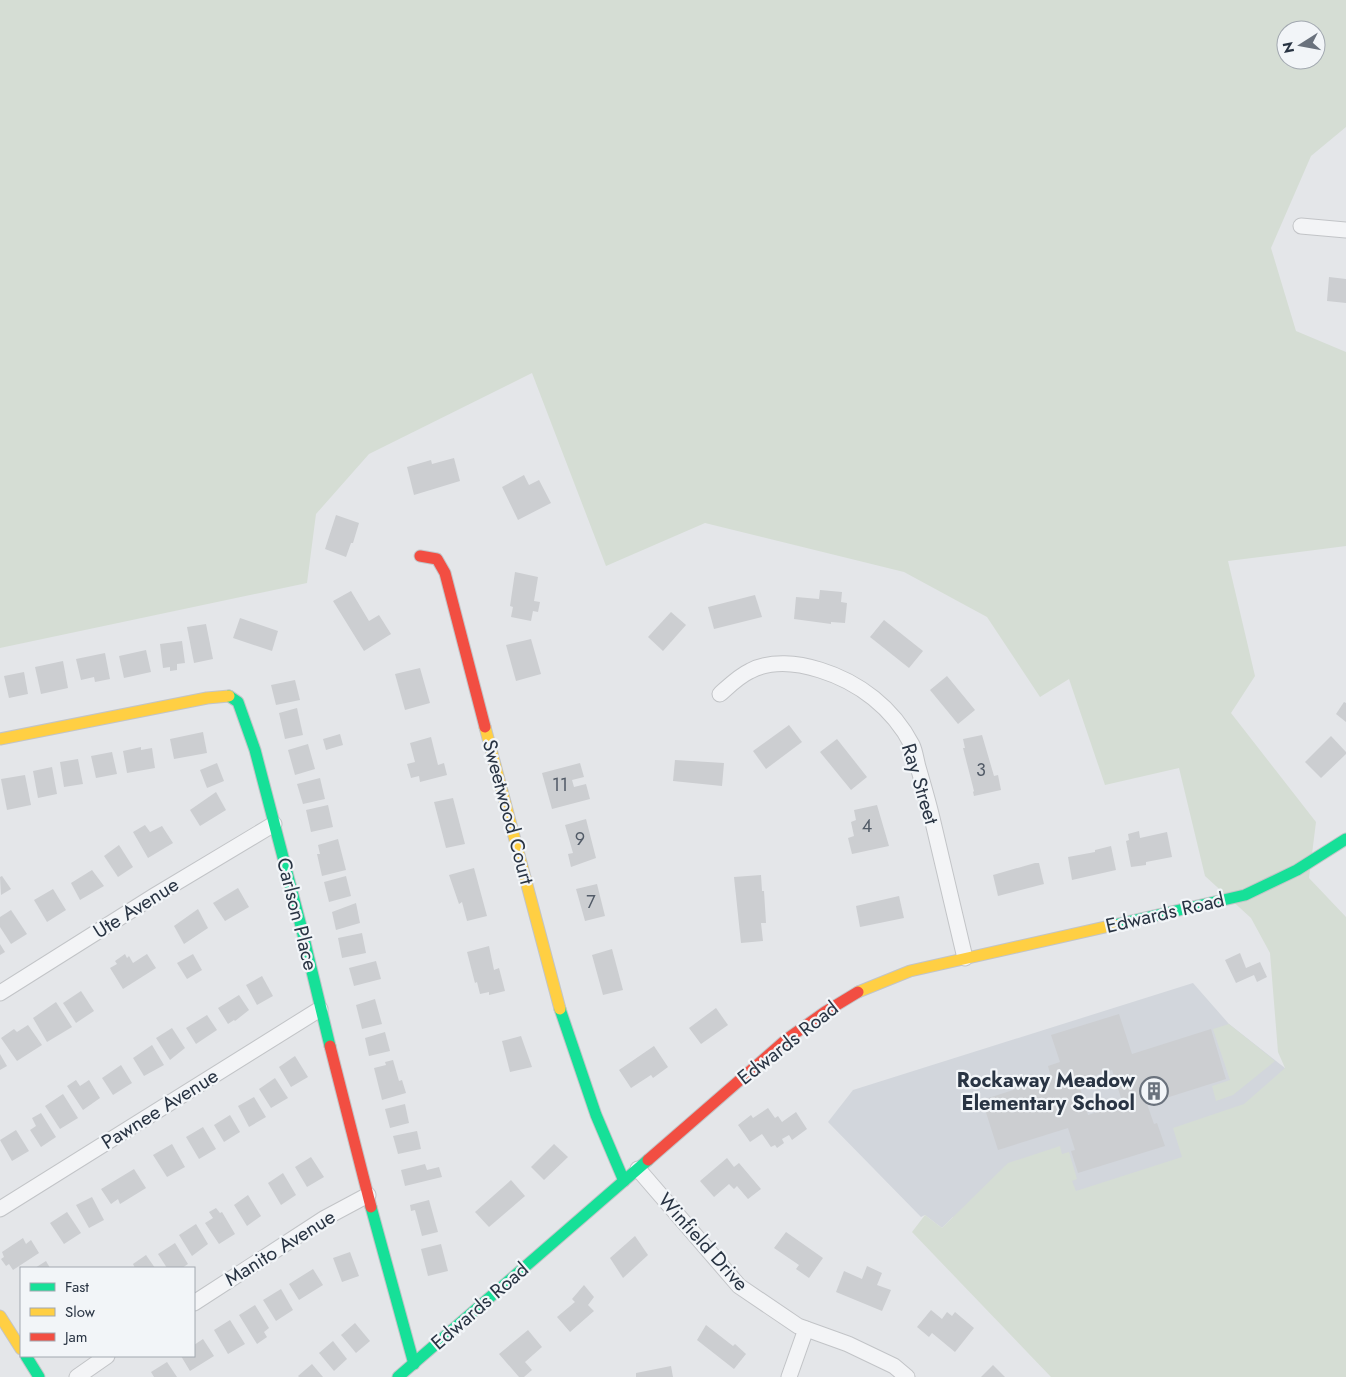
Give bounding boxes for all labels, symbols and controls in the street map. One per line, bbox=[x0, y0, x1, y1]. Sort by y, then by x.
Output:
north arrow bbox=[1276, 20, 1326, 70]
text: N bbox=[1277, 40, 1299, 55]
street label: Sweetwood Court bbox=[475, 736, 541, 888]
street label: Ray Street bbox=[894, 740, 946, 828]
house number: 3 bbox=[976, 757, 986, 783]
house number: 11 bbox=[552, 772, 568, 798]
house number: 4 bbox=[862, 813, 872, 839]
house number: 9 bbox=[575, 826, 585, 852]
street label: Carlson Place bbox=[269, 855, 325, 973]
street label: Ute Avenue bbox=[88, 870, 184, 946]
street label: Edwards Road bbox=[1103, 885, 1227, 941]
house number: 7 bbox=[586, 889, 596, 915]
street label: Edwards Road bbox=[731, 994, 845, 1092]
street label: Pawnee Avenue bbox=[96, 1061, 224, 1157]
place label: Rockaway Meadow Elementary School bbox=[957, 1066, 1136, 1118]
building icon: Rockaway Meadow Elementary School bbox=[1139, 1076, 1169, 1106]
street label: Winfield Drive bbox=[651, 1187, 755, 1297]
street label: Manito Avenue bbox=[219, 1202, 341, 1294]
street label: Edwards Road bbox=[425, 1255, 535, 1357]
legend bbox=[20, 1267, 195, 1357]
text: Fast bbox=[65, 1276, 89, 1298]
text: Slow bbox=[65, 1301, 96, 1323]
text: Jam bbox=[63, 1326, 88, 1348]

